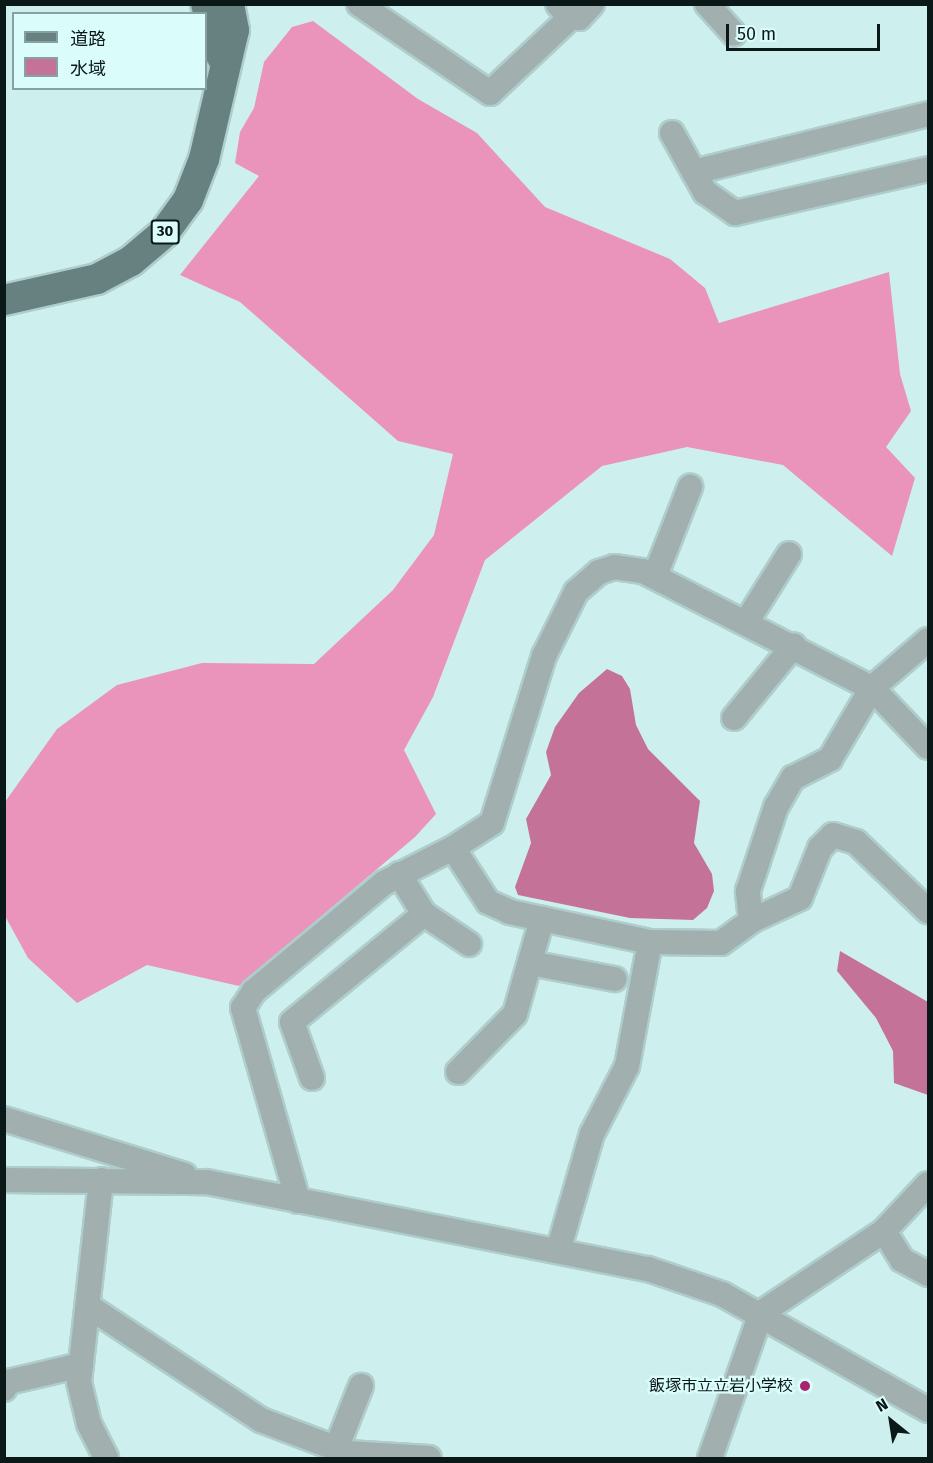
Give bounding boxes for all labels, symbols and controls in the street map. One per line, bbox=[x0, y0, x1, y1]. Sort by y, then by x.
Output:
legend bbox=[12, 12, 207, 90]
scale bar bbox=[729, 12, 884, 50]
text: 50 m bbox=[737, 23, 776, 45]
text: 道路 bbox=[70, 28, 106, 50]
text: 水域 bbox=[70, 58, 106, 80]
road number: 30 bbox=[150, 220, 180, 244]
place label: 飯塚市立立岩小学校 bbox=[649, 1376, 793, 1396]
marker: 飯塚市立立岩小学校 bbox=[798, 1379, 812, 1393]
north arrow bbox=[861, 1391, 921, 1451]
text: N bbox=[872, 1394, 891, 1416]

